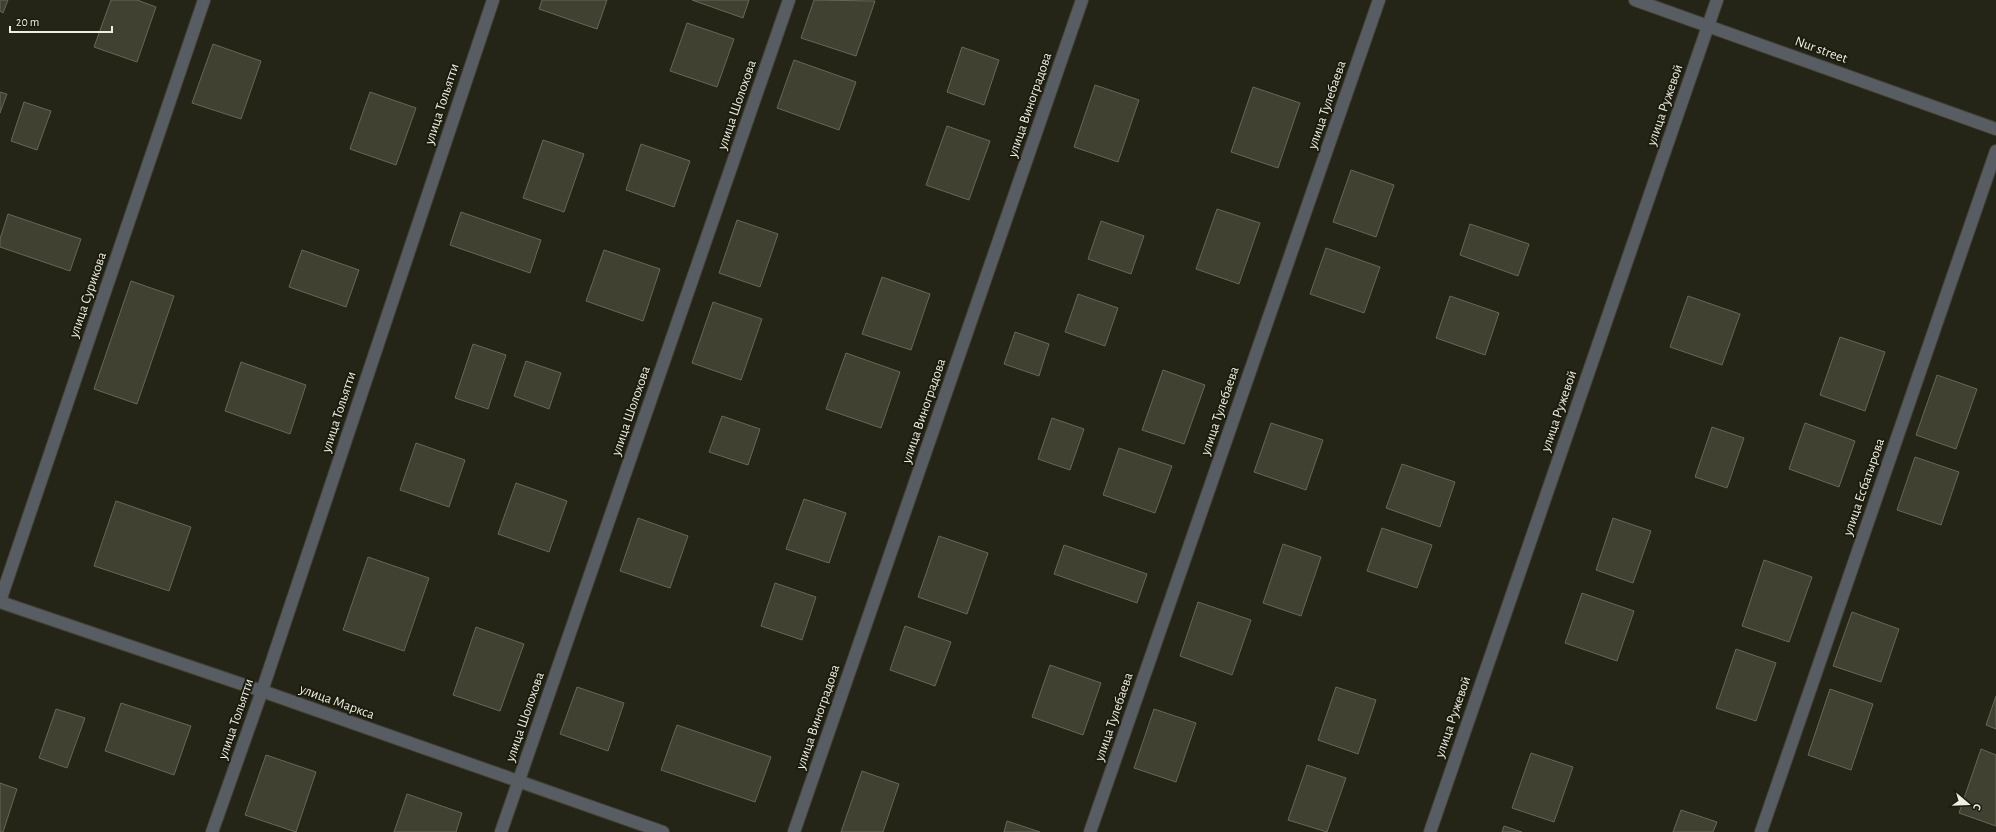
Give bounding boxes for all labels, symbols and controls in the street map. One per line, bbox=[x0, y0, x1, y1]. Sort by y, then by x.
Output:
scale bar bbox=[10, 8, 112, 34]
text: 20 m bbox=[16, 16, 39, 28]
street label: Nur street bbox=[1793, 34, 1850, 66]
street label: улица Виноградова bbox=[1005, 50, 1055, 160]
street label: улица Шолохова bbox=[715, 58, 759, 152]
street label: улица Тулебаева bbox=[1305, 58, 1349, 152]
street label: улица Тольятти bbox=[422, 62, 462, 147]
street label: улица Ружевой bbox=[1644, 63, 1685, 148]
street label: улица Сурикова bbox=[67, 250, 109, 340]
street label: улица Виноградова bbox=[899, 356, 949, 466]
street label: улица Шолохова bbox=[609, 364, 653, 458]
street label: улица Тулебаева bbox=[1198, 364, 1242, 458]
street label: улица Ружевой bbox=[1538, 369, 1579, 454]
street label: улица Тольятти bbox=[319, 370, 359, 455]
street label: улица Есбатырова bbox=[1840, 436, 1887, 538]
street label: улица Виноградова bbox=[793, 662, 843, 772]
street label: улица Шолохова bbox=[503, 670, 547, 764]
street label: улица Тулебаева bbox=[1092, 670, 1136, 764]
street label: улица Ружевой bbox=[1432, 675, 1473, 760]
street label: улица Тольятти bbox=[215, 677, 256, 762]
street label: улица Маркса bbox=[297, 682, 377, 722]
north arrow bbox=[1948, 784, 1988, 824]
text: С bbox=[1971, 802, 1983, 812]

